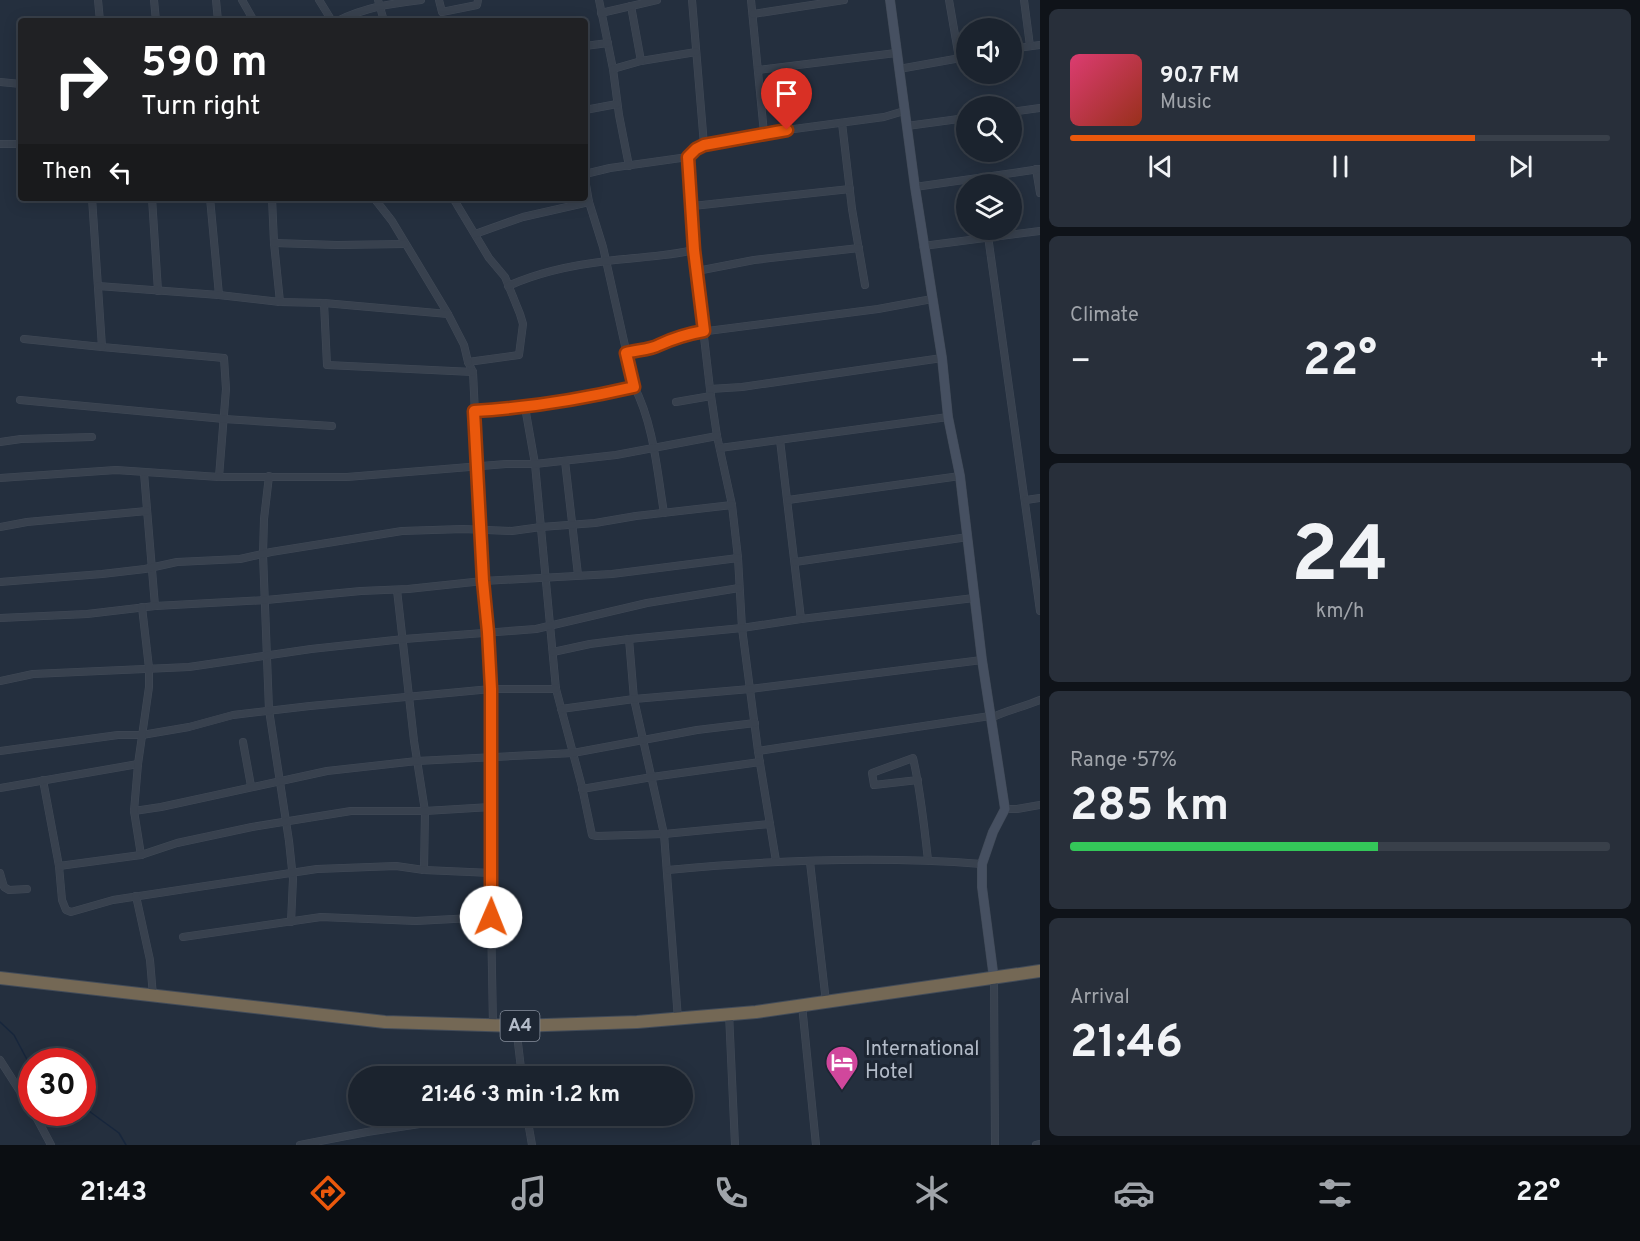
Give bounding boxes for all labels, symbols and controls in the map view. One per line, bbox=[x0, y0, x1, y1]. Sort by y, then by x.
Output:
map controls bbox=[956, 18, 1022, 240]
button: sound bbox=[956, 18, 1022, 84]
text: 590 m bbox=[141, 38, 268, 91]
icon: right bbox=[42, 42, 120, 120]
text: 90.7 FM bbox=[1160, 63, 1239, 90]
pin bbox=[761, 68, 812, 130]
icon: arrive bbox=[770, 77, 803, 110]
text: Turn right bbox=[141, 90, 260, 124]
text: Music bbox=[1160, 90, 1212, 116]
button: search bbox=[956, 96, 1022, 162]
icon: previous bbox=[1144, 150, 1177, 183]
icon: pause bbox=[1324, 150, 1357, 183]
icon: next bbox=[1504, 150, 1537, 183]
icon: left bbox=[104, 156, 137, 189]
text: Then bbox=[42, 159, 92, 186]
button: layers bbox=[956, 174, 1022, 240]
text: Climate bbox=[1070, 303, 1139, 329]
text: 22° bbox=[1303, 334, 1377, 391]
text: − bbox=[1070, 342, 1091, 384]
text: + bbox=[1589, 342, 1610, 384]
text: 24 bbox=[1291, 510, 1389, 609]
text: km/h bbox=[1316, 599, 1364, 625]
text: Range · 57% bbox=[1070, 748, 1177, 774]
text: 285 km bbox=[1070, 779, 1229, 836]
position arrow bbox=[459, 885, 523, 949]
text: Arrival bbox=[1070, 985, 1130, 1011]
road number: A4 bbox=[500, 1011, 540, 1041]
text: 21:46 bbox=[1070, 1016, 1183, 1073]
place label: International Hotel bbox=[865, 1037, 980, 1086]
hotel icon: International Hotel bbox=[824, 1044, 860, 1091]
speed limit sign: 30 bbox=[18, 1048, 96, 1126]
text: 21:46 · 3 min · 1.2 km bbox=[421, 1082, 620, 1109]
icon: directions bbox=[307, 1172, 349, 1214]
icon: music bbox=[508, 1172, 550, 1214]
icon: phone bbox=[710, 1172, 752, 1214]
icon: climate bbox=[911, 1172, 953, 1214]
icon: car bbox=[1113, 1172, 1155, 1214]
icon: filters bbox=[1314, 1172, 1356, 1214]
text: 21:43 bbox=[80, 1176, 147, 1210]
text: 22° bbox=[1516, 1176, 1560, 1210]

